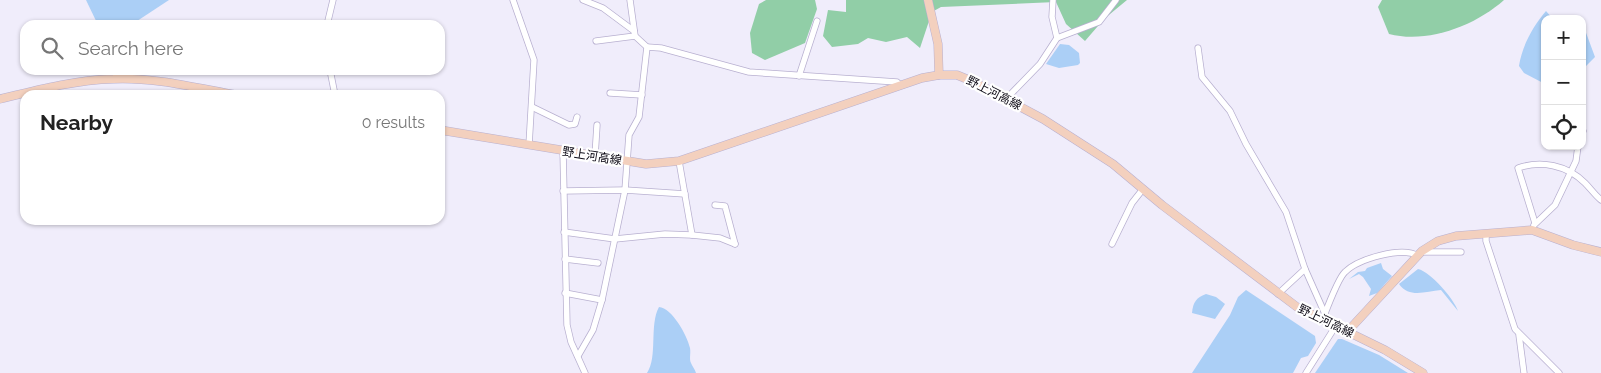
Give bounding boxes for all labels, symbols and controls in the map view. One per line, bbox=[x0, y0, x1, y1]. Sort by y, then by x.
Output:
map controls bbox=[1541, 15, 1586, 150]
button: + bbox=[1541, 15, 1586, 60]
search box bbox=[20, 20, 445, 75]
icon: search bbox=[38, 34, 66, 62]
text: Search here bbox=[78, 37, 184, 59]
button: − bbox=[1541, 60, 1586, 105]
street label: 野上河高線 bbox=[964, 73, 1024, 113]
button: locate bbox=[1541, 105, 1586, 150]
text: Nearby bbox=[40, 110, 113, 135]
text: 0 results bbox=[362, 113, 425, 132]
street label: 野上河高線 bbox=[561, 144, 623, 168]
street label: 野上河高線 bbox=[1296, 302, 1356, 340]

